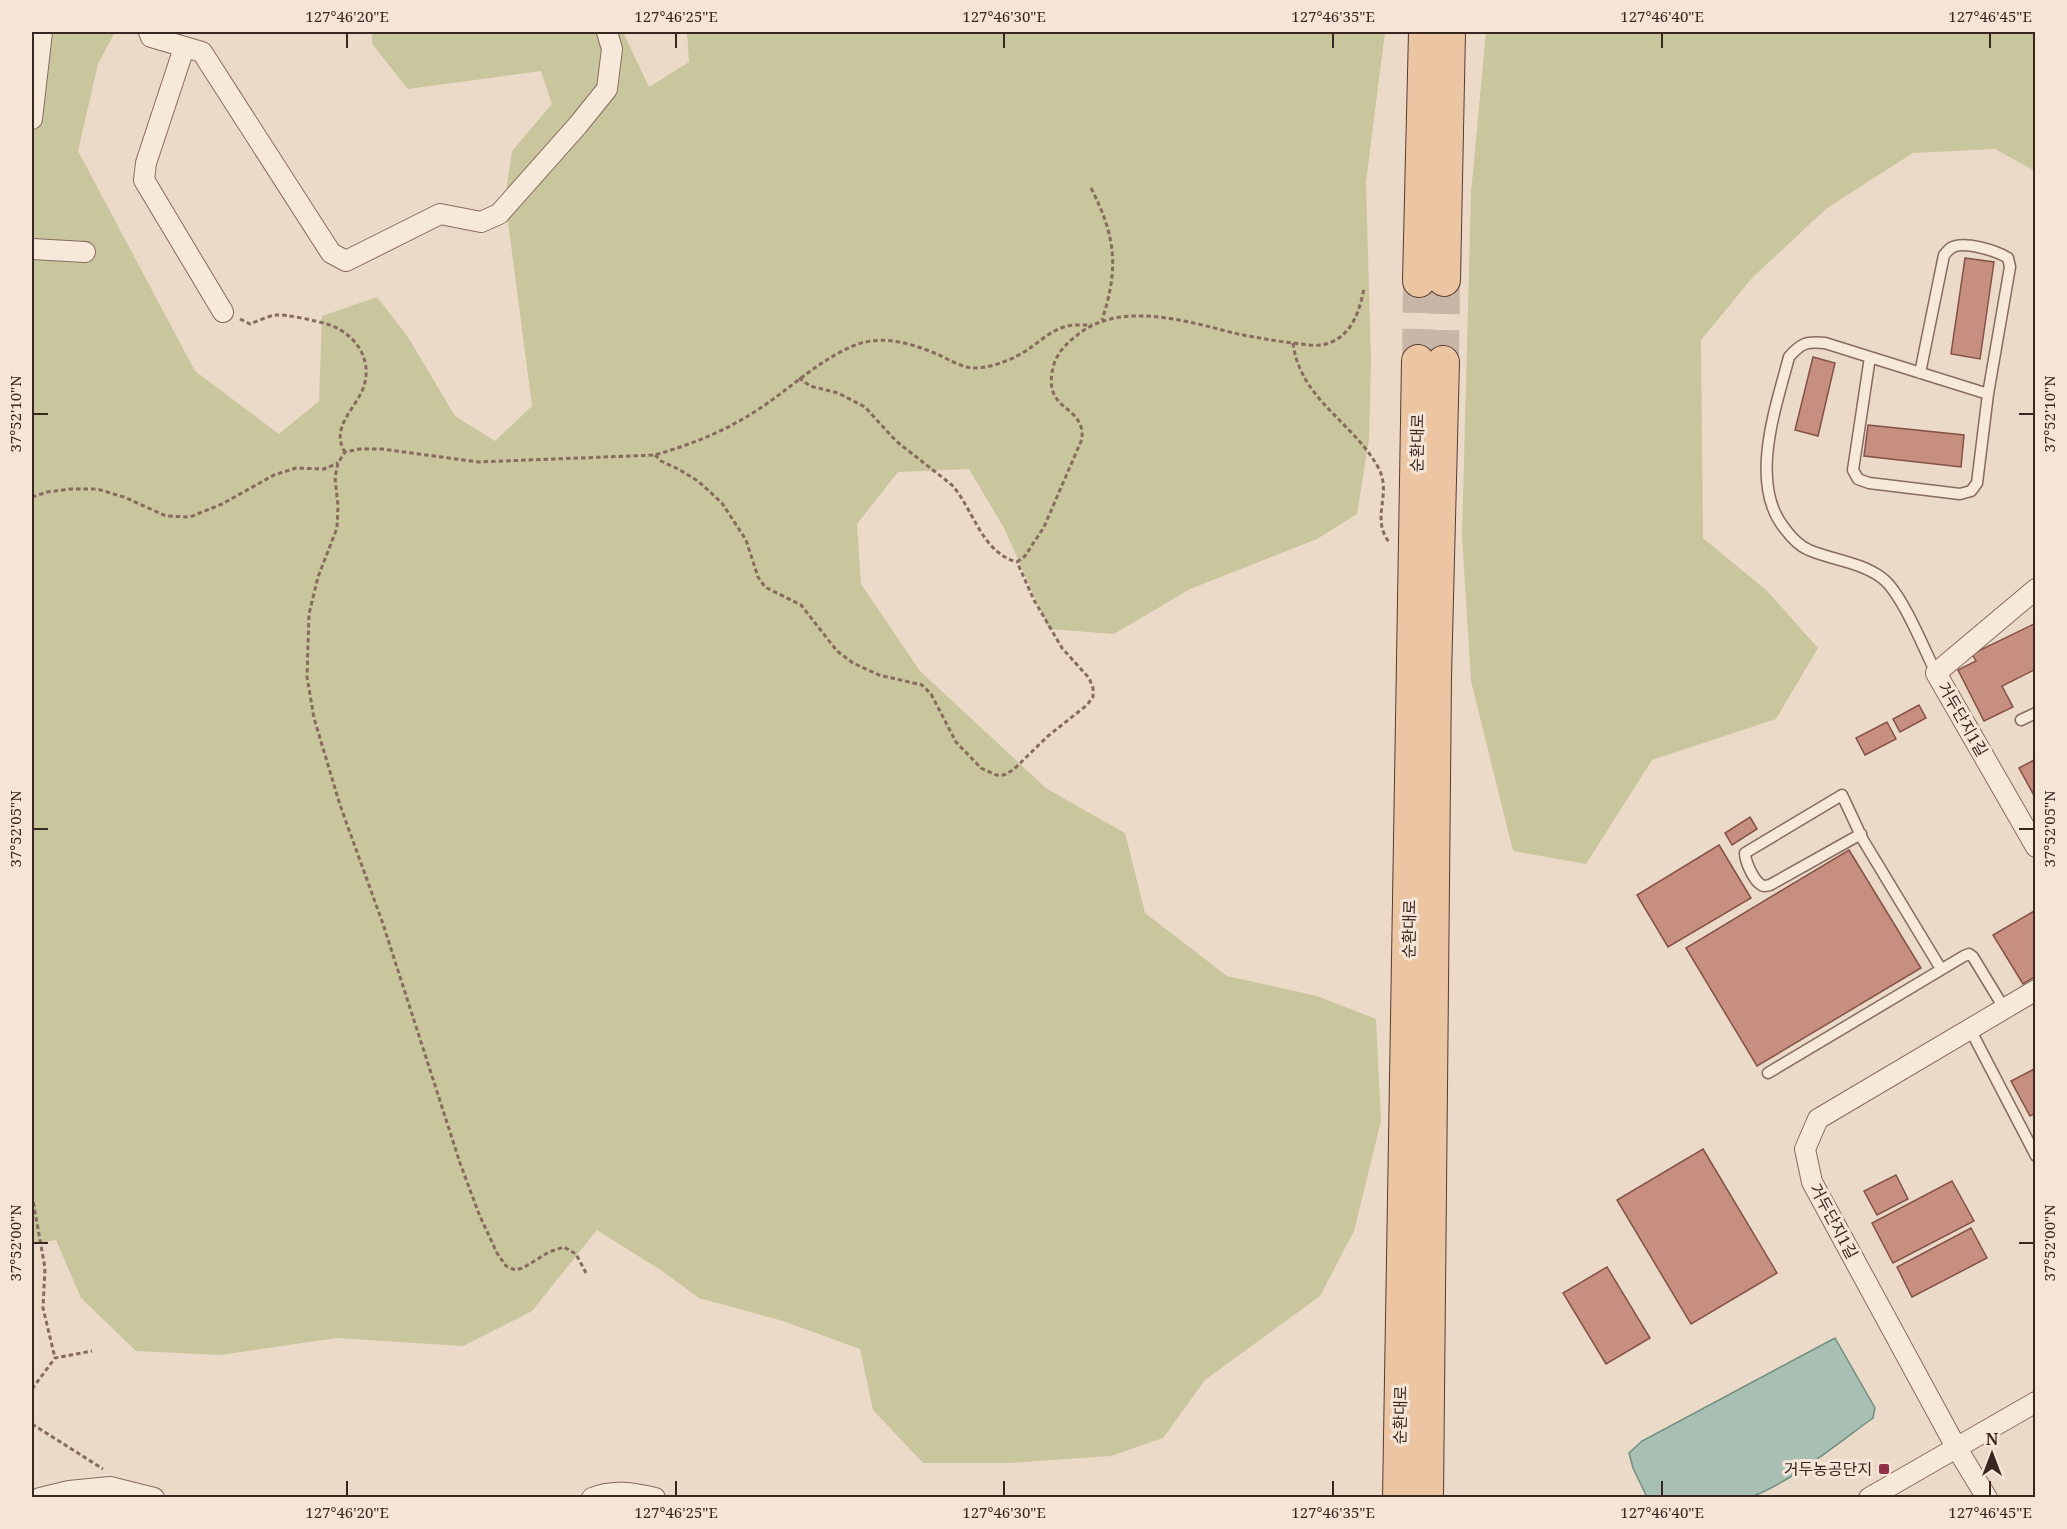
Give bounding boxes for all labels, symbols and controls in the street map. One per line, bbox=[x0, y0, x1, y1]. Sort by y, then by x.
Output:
text: 127°46'20"E bbox=[305, 6, 389, 26]
text: 127°46'25"E bbox=[634, 6, 718, 26]
text: 127°46'30"E bbox=[962, 6, 1046, 26]
text: 127°46'35"E bbox=[1291, 6, 1375, 26]
text: 127°46'40"E bbox=[1620, 6, 1704, 26]
text: 127°46'45"E bbox=[1948, 6, 2032, 26]
text: 37°52'10"N bbox=[5, 375, 25, 453]
text: 37°52'10"N bbox=[2039, 375, 2059, 453]
street label: 순환대로 bbox=[1405, 413, 1429, 473]
street label: 거두단지1길 bbox=[1933, 678, 1993, 760]
text: 37°52'05"N bbox=[5, 790, 25, 868]
text: 37°52'05"N bbox=[2039, 790, 2059, 868]
street label: 순환대로 bbox=[1397, 899, 1421, 959]
street label: 거두단지1길 bbox=[1805, 1179, 1863, 1263]
text: 37°52'00"N bbox=[5, 1204, 25, 1282]
text: 37°52'00"N bbox=[2039, 1204, 2059, 1282]
street label: 순환대로 bbox=[1388, 1385, 1412, 1445]
north arrow bbox=[1962, 1424, 2022, 1484]
text: N bbox=[1986, 1428, 1999, 1450]
place label: 거두농공단지 bbox=[1784, 1458, 1872, 1480]
marker: 거두농공단지 bbox=[1877, 1462, 1891, 1476]
text: 127°46'20"E bbox=[305, 1502, 389, 1522]
text: 127°46'25"E bbox=[634, 1502, 718, 1522]
text: 127°46'30"E bbox=[962, 1502, 1046, 1522]
text: 127°46'35"E bbox=[1291, 1502, 1375, 1522]
text: 127°46'40"E bbox=[1620, 1502, 1704, 1522]
text: 127°46'45"E bbox=[1948, 1502, 2032, 1522]

